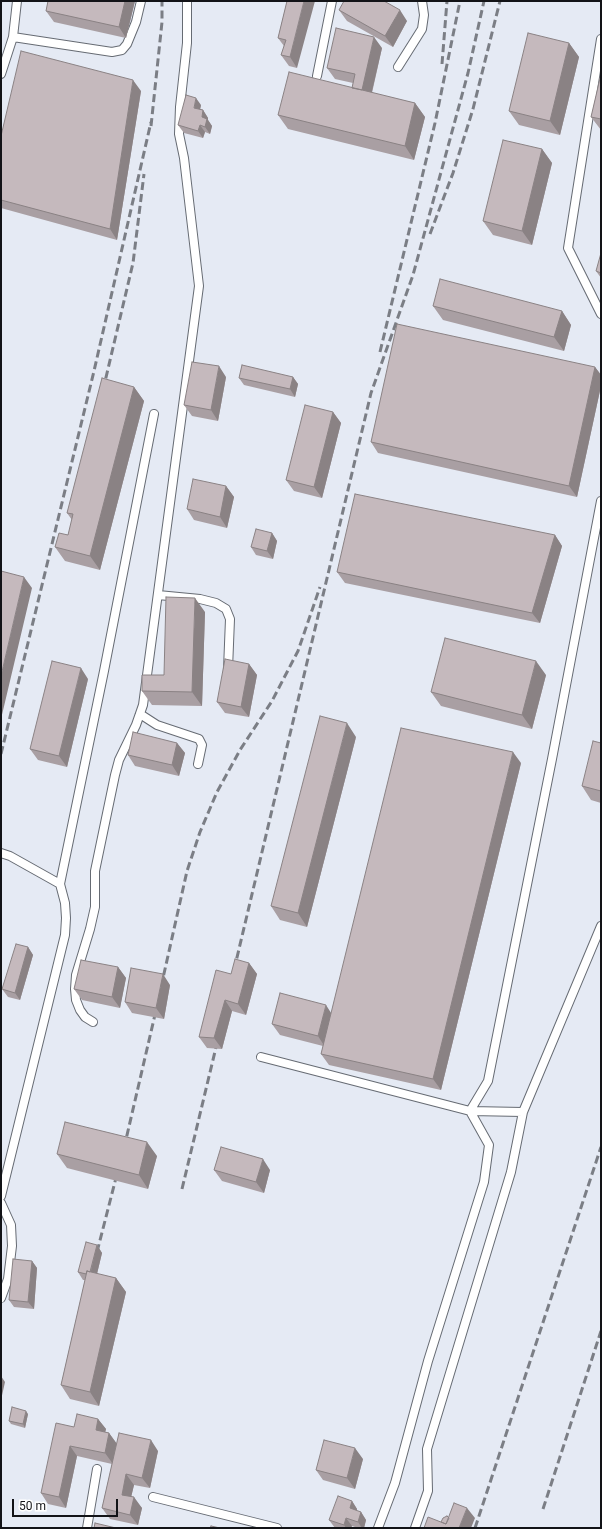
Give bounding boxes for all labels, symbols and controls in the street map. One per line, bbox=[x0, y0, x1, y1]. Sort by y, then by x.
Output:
scale bar bbox=[14, 1491, 120, 1517]
text: 50 m bbox=[19, 1499, 46, 1513]

